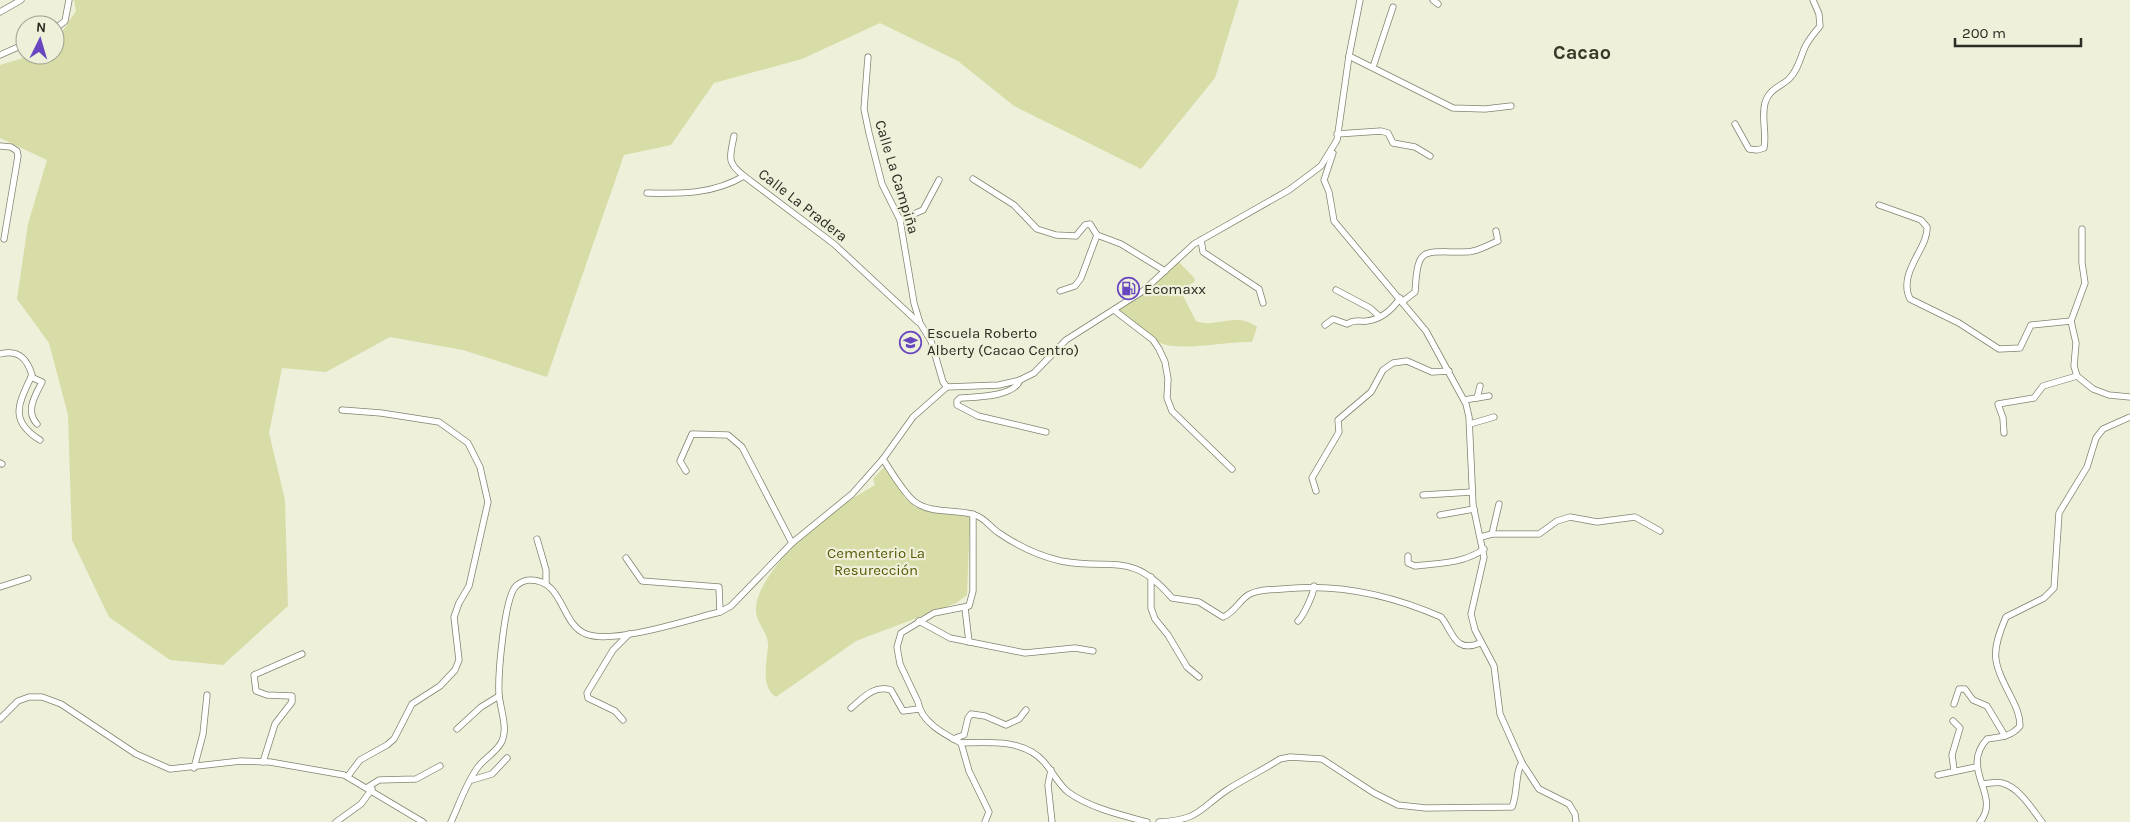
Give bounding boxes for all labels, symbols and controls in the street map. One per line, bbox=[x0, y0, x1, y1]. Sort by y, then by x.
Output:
north arrow bbox=[15, 15, 65, 65]
scale bar bbox=[1955, 15, 2081, 47]
text: N bbox=[35, 19, 47, 36]
text: 200 m bbox=[1962, 24, 2006, 42]
district label: Cacao bbox=[1553, 41, 1611, 64]
street label: Calle La Campiña bbox=[871, 118, 923, 236]
street label: Calle La Pradera bbox=[755, 165, 851, 245]
fuel station icon: Ecomaxx bbox=[1116, 277, 1140, 301]
place label: Ecomaxx bbox=[1144, 280, 1206, 298]
place label: Escuela Roberto Alberty (Cacao Centro) bbox=[927, 324, 1079, 359]
school or university icon: Escuela Roberto Alberty (Cacao Centro) bbox=[899, 330, 923, 354]
park label: Cementerio La Resurección bbox=[827, 544, 925, 579]

